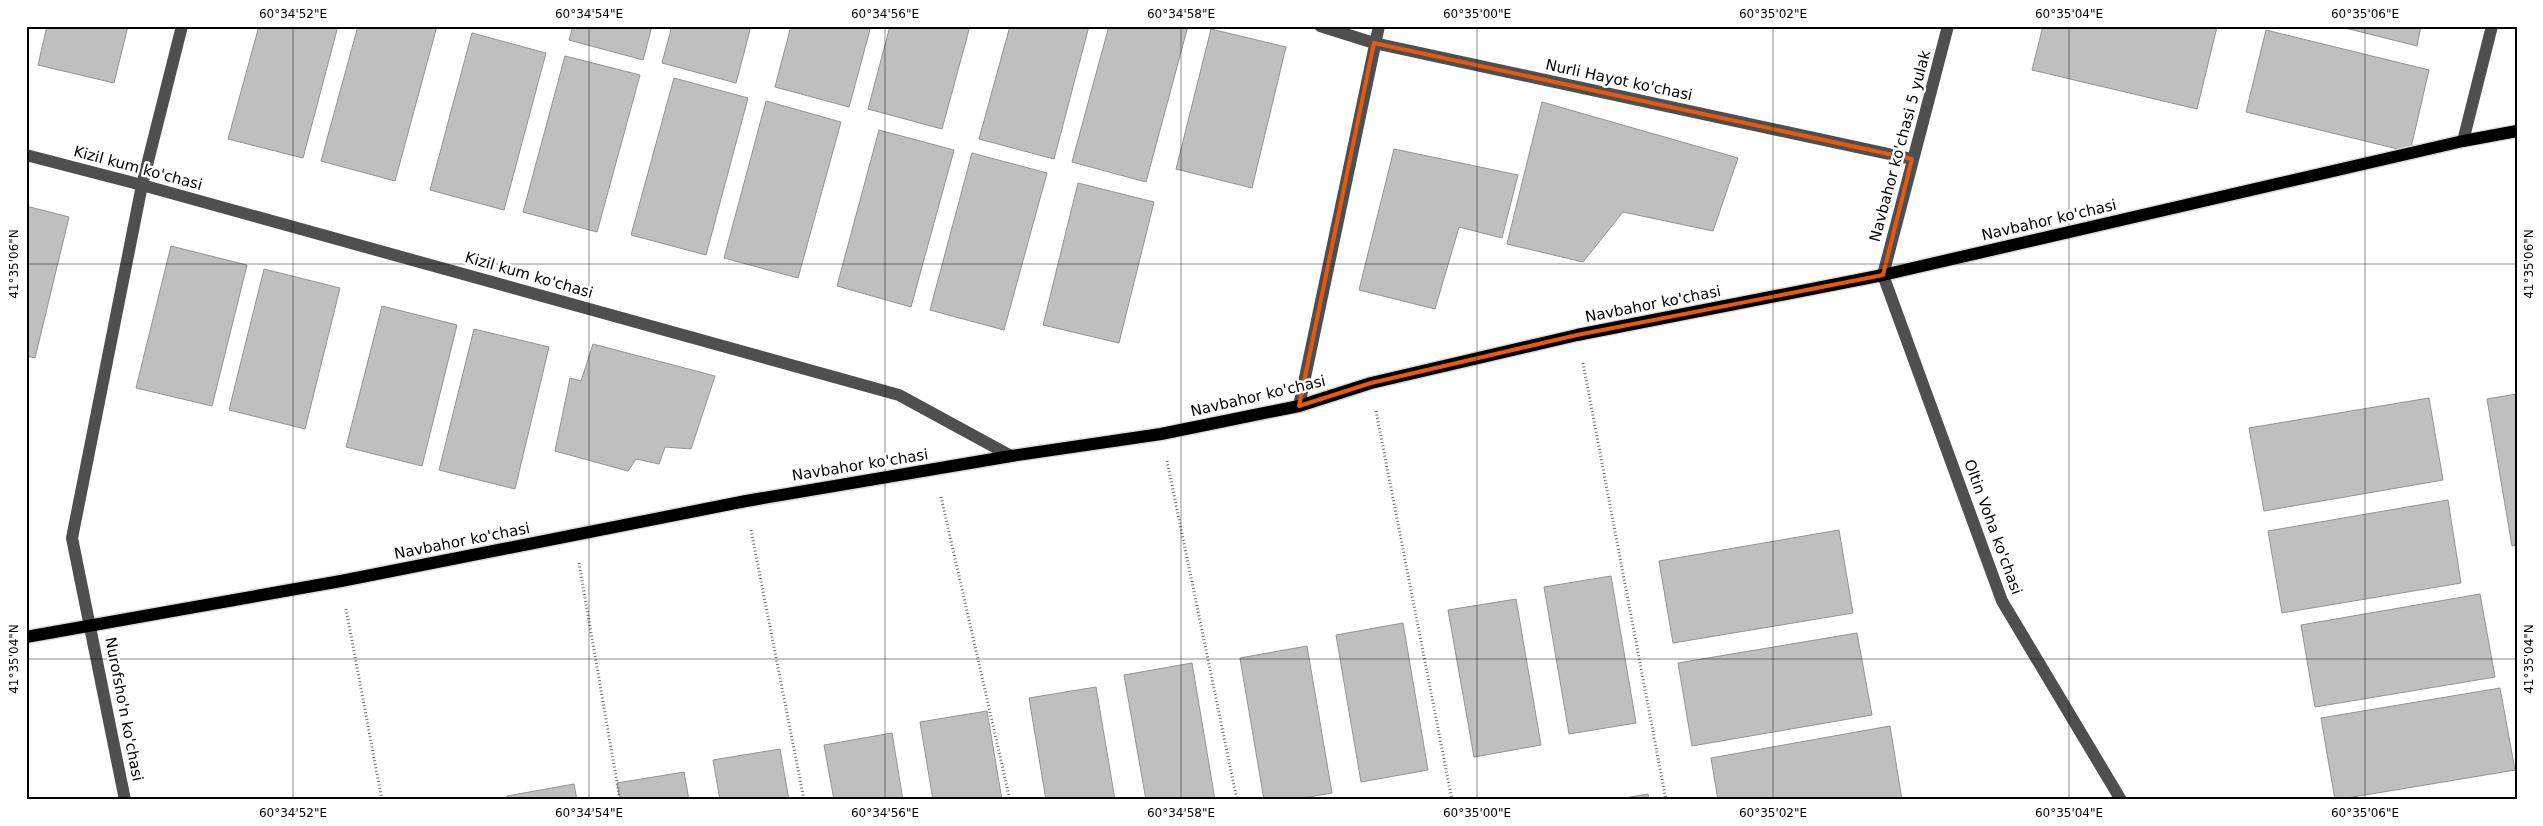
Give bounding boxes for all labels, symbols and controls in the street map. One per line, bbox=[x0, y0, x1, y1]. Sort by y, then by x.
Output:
text: 60°34'52"E bbox=[259, 7, 327, 21]
text: 60°34'54"E bbox=[555, 7, 623, 21]
text: 60°34'56"E bbox=[851, 7, 919, 21]
text: 60°34'58"E bbox=[1147, 7, 1215, 21]
text: 60°35'00"E bbox=[1443, 7, 1511, 21]
text: 60°35'02"E bbox=[1739, 7, 1807, 21]
text: 60°35'04"E bbox=[2035, 7, 2103, 21]
text: 60°35'06"E bbox=[2331, 7, 2399, 21]
street label: Navbahor ko'chasi 5 yulak bbox=[1866, 48, 1934, 244]
street label: Nurli Hayot ko'chasi bbox=[1544, 56, 1694, 104]
street label: Kizil kum ko'chasi bbox=[72, 142, 204, 194]
street label: Navbahor ko'chasi bbox=[1980, 196, 2118, 244]
text: 41°35'06"N bbox=[7, 229, 21, 299]
text: 41°35'06"N bbox=[2522, 229, 2536, 299]
street label: Kizil kum ko'chasi bbox=[463, 248, 595, 302]
street label: Navbahor ko'chasi bbox=[1584, 282, 1722, 326]
street label: Navbahor ko'chasi bbox=[1189, 372, 1327, 420]
street label: Navbahor ko'chasi bbox=[790, 445, 930, 485]
street label: Oltin Voha ko'chasi bbox=[1960, 457, 2026, 597]
street label: Navbahor ko'chasi bbox=[393, 519, 531, 563]
text: 41°35'04"N bbox=[7, 624, 21, 694]
text: 41°35'04"N bbox=[2522, 624, 2536, 694]
street label: Nurofsho'n ko'chasi bbox=[101, 635, 147, 783]
text: 60°34'52"E bbox=[259, 806, 327, 820]
text: 60°34'54"E bbox=[555, 806, 623, 820]
text: 60°34'56"E bbox=[851, 806, 919, 820]
text: 60°34'58"E bbox=[1147, 806, 1215, 820]
text: 60°35'00"E bbox=[1443, 806, 1511, 820]
text: 60°35'02"E bbox=[1739, 806, 1807, 820]
text: 60°35'04"E bbox=[2035, 806, 2103, 820]
text: 60°35'06"E bbox=[2331, 806, 2399, 820]

